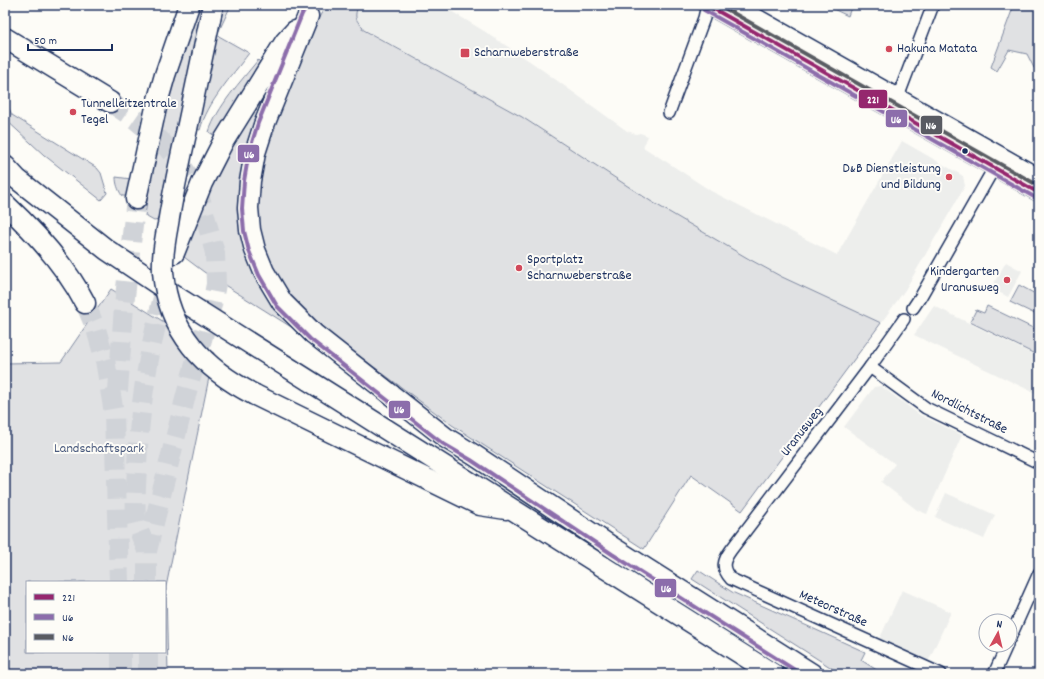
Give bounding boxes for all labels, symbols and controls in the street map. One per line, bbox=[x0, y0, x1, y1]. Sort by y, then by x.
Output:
scale bar bbox=[28, 26, 112, 52]
text: 50 m bbox=[34, 33, 57, 50]
place label: Hakuna Matata bbox=[897, 39, 977, 59]
place label: Scharnweberstraße bbox=[474, 43, 579, 63]
marker: Hakuna Matata bbox=[884, 44, 894, 54]
marker: Scharnweberstraße bbox=[459, 47, 471, 59]
line badge: 221 bbox=[858, 89, 888, 109]
text: 221 bbox=[867, 93, 879, 109]
place label: Tunnelleitzentrale Tegel bbox=[81, 94, 177, 130]
marker: Tunnelleitzentrale Tegel bbox=[68, 107, 78, 117]
line badge: U6 bbox=[885, 109, 908, 128]
text: U6 bbox=[891, 113, 902, 129]
line badge: N6 bbox=[920, 115, 943, 135]
text: N6 bbox=[926, 119, 937, 135]
line badge: U6 bbox=[237, 144, 260, 163]
unlabelled marker bbox=[960, 146, 970, 156]
text: U6 bbox=[244, 148, 255, 164]
place label: D&B Dienstleistung und Bildung bbox=[843, 159, 941, 195]
marker: D&B Dienstleistung und Bildung bbox=[944, 172, 954, 182]
place label: Sportplatz Scharnweberstraße bbox=[527, 250, 632, 286]
place label: Kindergarten Uranusweg bbox=[930, 262, 999, 298]
marker: Sportplatz Scharnweberstraße bbox=[514, 263, 524, 273]
marker: Kindergarten Uranusweg bbox=[1002, 275, 1012, 285]
street label: Nordlichtstraße bbox=[927, 384, 1011, 440]
line badge: U6 bbox=[388, 400, 411, 419]
text: U6 bbox=[394, 403, 405, 419]
street label: Uranusweg bbox=[776, 403, 828, 461]
park label: Landschaftspark bbox=[54, 439, 144, 459]
line badge: U6 bbox=[654, 578, 677, 598]
legend bbox=[26, 581, 166, 653]
text: U6 bbox=[661, 582, 672, 598]
street label: Meteorstraße bbox=[796, 585, 870, 633]
text: 221 bbox=[62, 590, 75, 607]
text: U6 bbox=[62, 610, 74, 627]
north arrow bbox=[978, 613, 1018, 653]
text: N bbox=[995, 617, 1003, 633]
text: N6 bbox=[62, 630, 74, 647]

